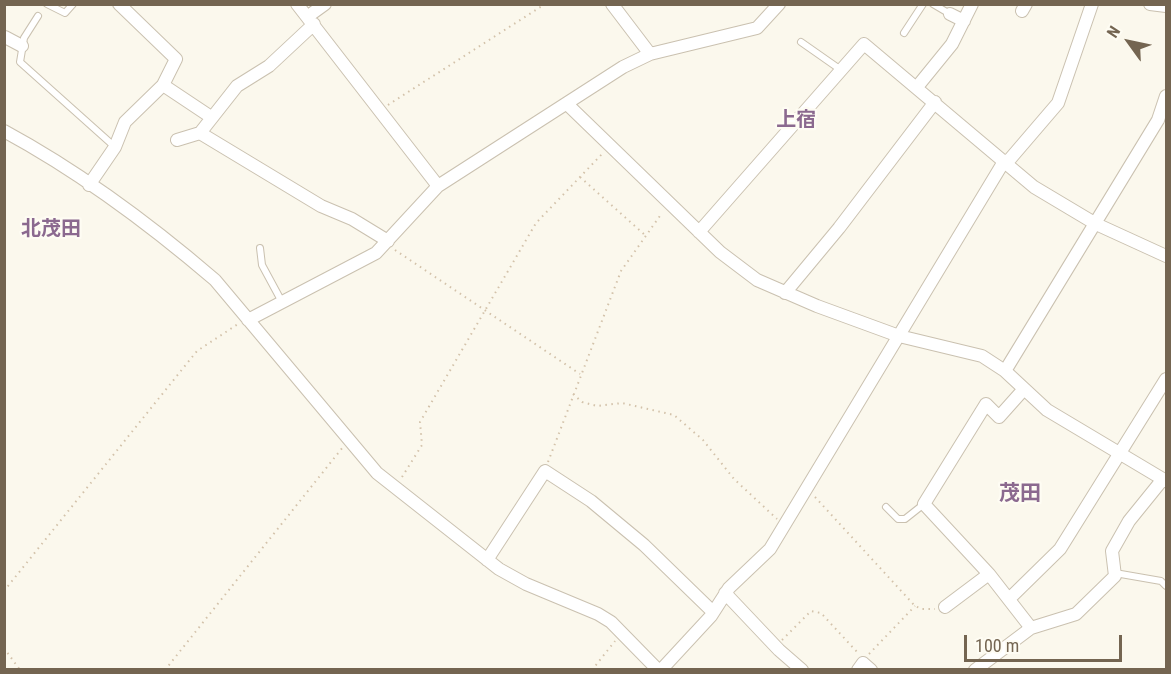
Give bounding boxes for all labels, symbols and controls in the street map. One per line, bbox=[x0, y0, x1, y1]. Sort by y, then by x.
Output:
north arrow bbox=[1099, 12, 1159, 72]
text: N bbox=[1103, 23, 1124, 41]
district label: 上宿 bbox=[776, 109, 816, 133]
district label: 北茂田 bbox=[21, 218, 81, 242]
district label: 茂田 bbox=[999, 482, 1041, 508]
scale bar bbox=[967, 623, 1124, 661]
text: 100 m bbox=[975, 635, 1019, 656]

